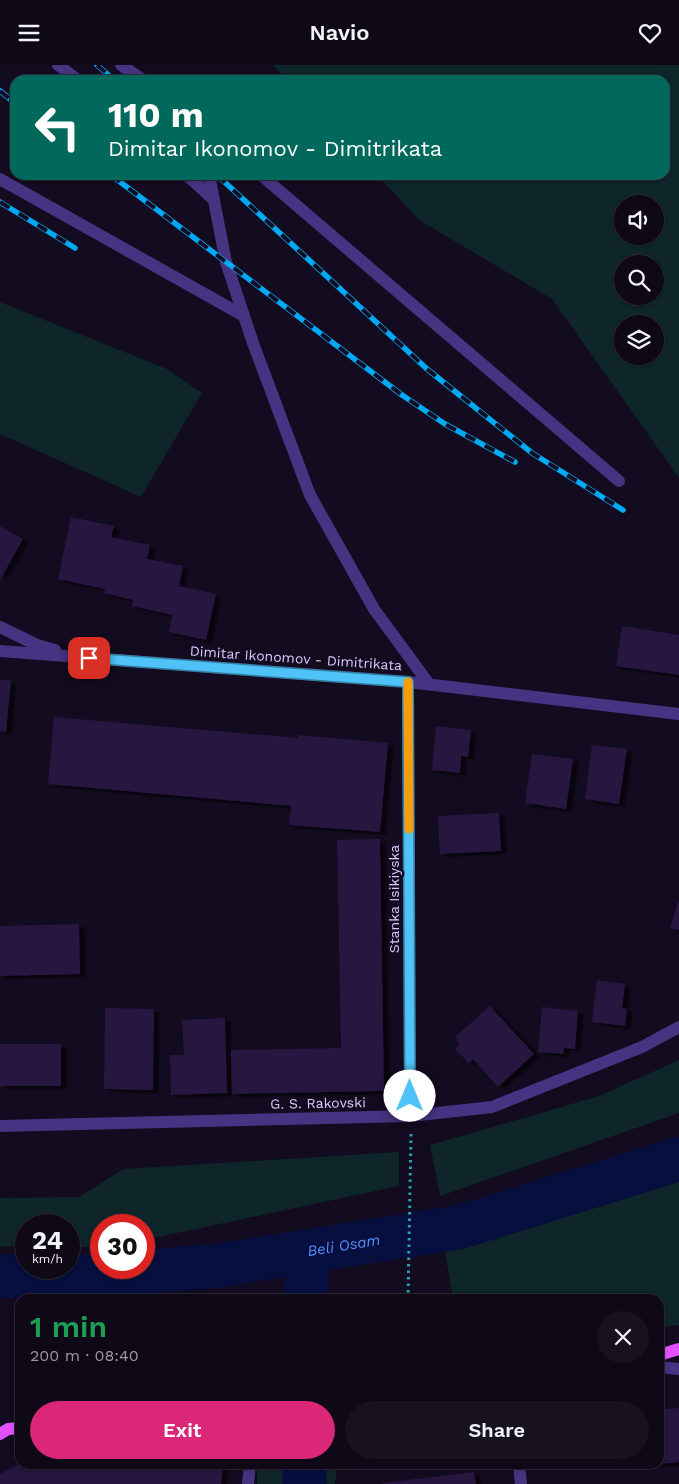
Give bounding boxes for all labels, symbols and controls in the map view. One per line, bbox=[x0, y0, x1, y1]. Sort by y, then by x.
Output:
icon: menu bbox=[15, 19, 43, 47]
icon: heart bbox=[636, 19, 664, 47]
text: Navio bbox=[310, 20, 369, 45]
text: 110 m bbox=[108, 94, 204, 136]
icon: left bbox=[25, 95, 90, 160]
text: Dimitar Ikonomov - Dimitrikata bbox=[108, 136, 442, 161]
map controls bbox=[614, 195, 664, 365]
button: sound bbox=[614, 195, 664, 245]
button: search bbox=[614, 255, 664, 305]
button: layers bbox=[614, 315, 664, 365]
pin bbox=[68, 637, 110, 679]
street label: Dimitar Ikonomov - Dimitrikata bbox=[189, 643, 403, 673]
icon: arrive bbox=[75, 644, 103, 672]
street label: Stanka Isikiyska bbox=[386, 845, 402, 953]
position arrow bbox=[383, 1069, 435, 1121]
street label: G. S. Rakovski bbox=[270, 1094, 366, 1112]
speed limit sign: 30 bbox=[90, 1214, 155, 1279]
text: 24 bbox=[32, 1226, 63, 1255]
water label: Beli Osam bbox=[306, 1231, 382, 1260]
text: km/h bbox=[32, 1252, 63, 1266]
text: 1 min bbox=[30, 1309, 107, 1344]
button: close bbox=[597, 1311, 649, 1363]
text: 200 m · 08:40 bbox=[30, 1346, 139, 1365]
button: Exit bbox=[30, 1401, 335, 1459]
button: Share bbox=[345, 1401, 649, 1459]

